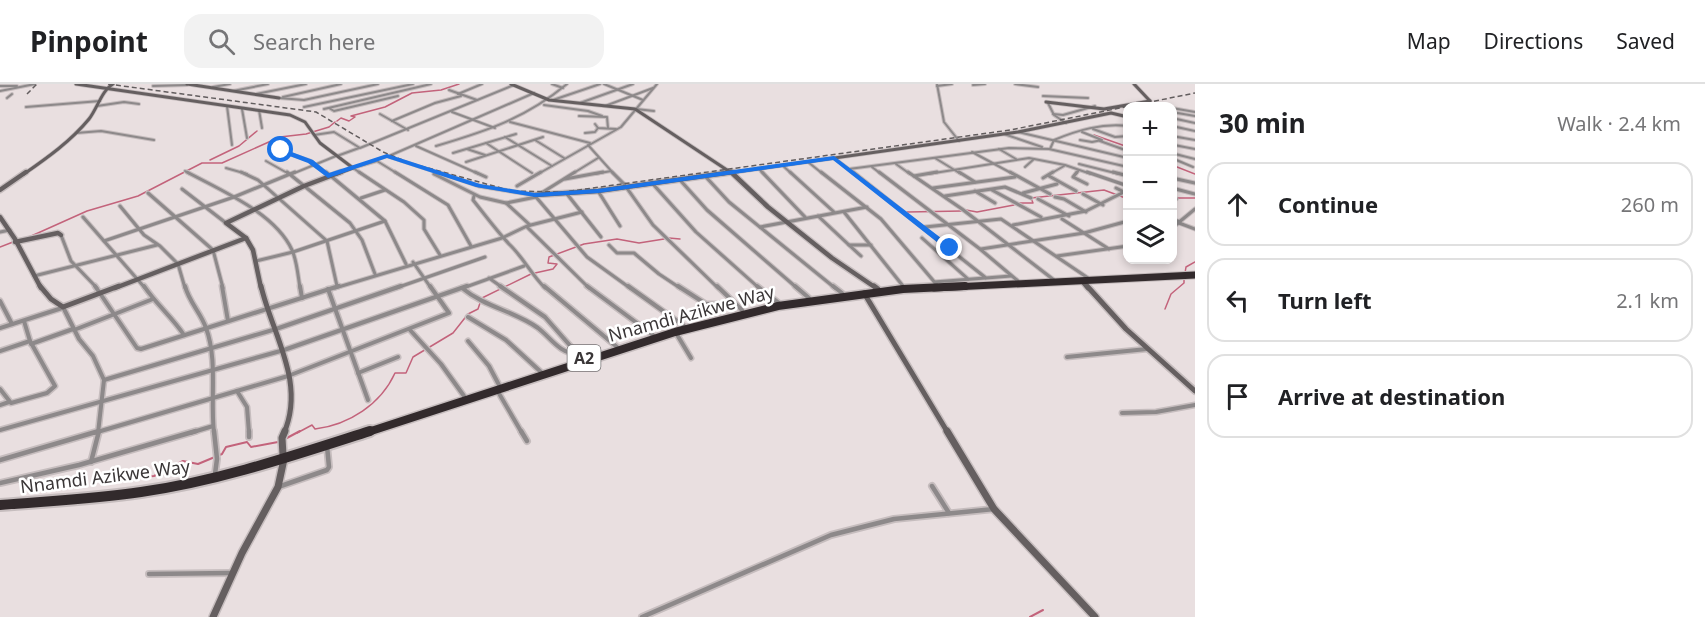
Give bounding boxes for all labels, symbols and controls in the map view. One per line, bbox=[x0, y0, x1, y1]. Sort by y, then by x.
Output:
search box bbox=[184, 14, 604, 68]
text: Pinpoint bbox=[30, 22, 148, 60]
icon: search bbox=[205, 25, 238, 58]
text: Search here bbox=[253, 26, 375, 56]
text: Map bbox=[1407, 27, 1451, 55]
text: Directions bbox=[1484, 27, 1583, 55]
text: Saved bbox=[1616, 27, 1675, 55]
map controls bbox=[1123, 102, 1177, 264]
button: + bbox=[1123, 102, 1177, 156]
text: 30 min bbox=[1219, 105, 1306, 141]
text: Walk · 2.4 km bbox=[1557, 110, 1681, 137]
route start bbox=[267, 136, 293, 162]
button: − bbox=[1123, 156, 1177, 210]
icon: ahead bbox=[1221, 188, 1254, 221]
text: Continue bbox=[1278, 189, 1378, 219]
text: 260 m bbox=[1621, 191, 1679, 218]
button: layers bbox=[1123, 210, 1177, 264]
route end bbox=[936, 234, 962, 260]
street label: Nnamdi Azikwe Way bbox=[605, 279, 777, 347]
icon: left bbox=[1221, 284, 1254, 317]
text: Turn left bbox=[1278, 285, 1372, 315]
text: 2.1 km bbox=[1616, 287, 1679, 314]
road number: A2 bbox=[568, 345, 600, 371]
icon: arrive bbox=[1221, 380, 1254, 413]
text: Arrive at destination bbox=[1278, 381, 1505, 411]
street label: Nnamdi Azikwe Way bbox=[19, 454, 192, 498]

